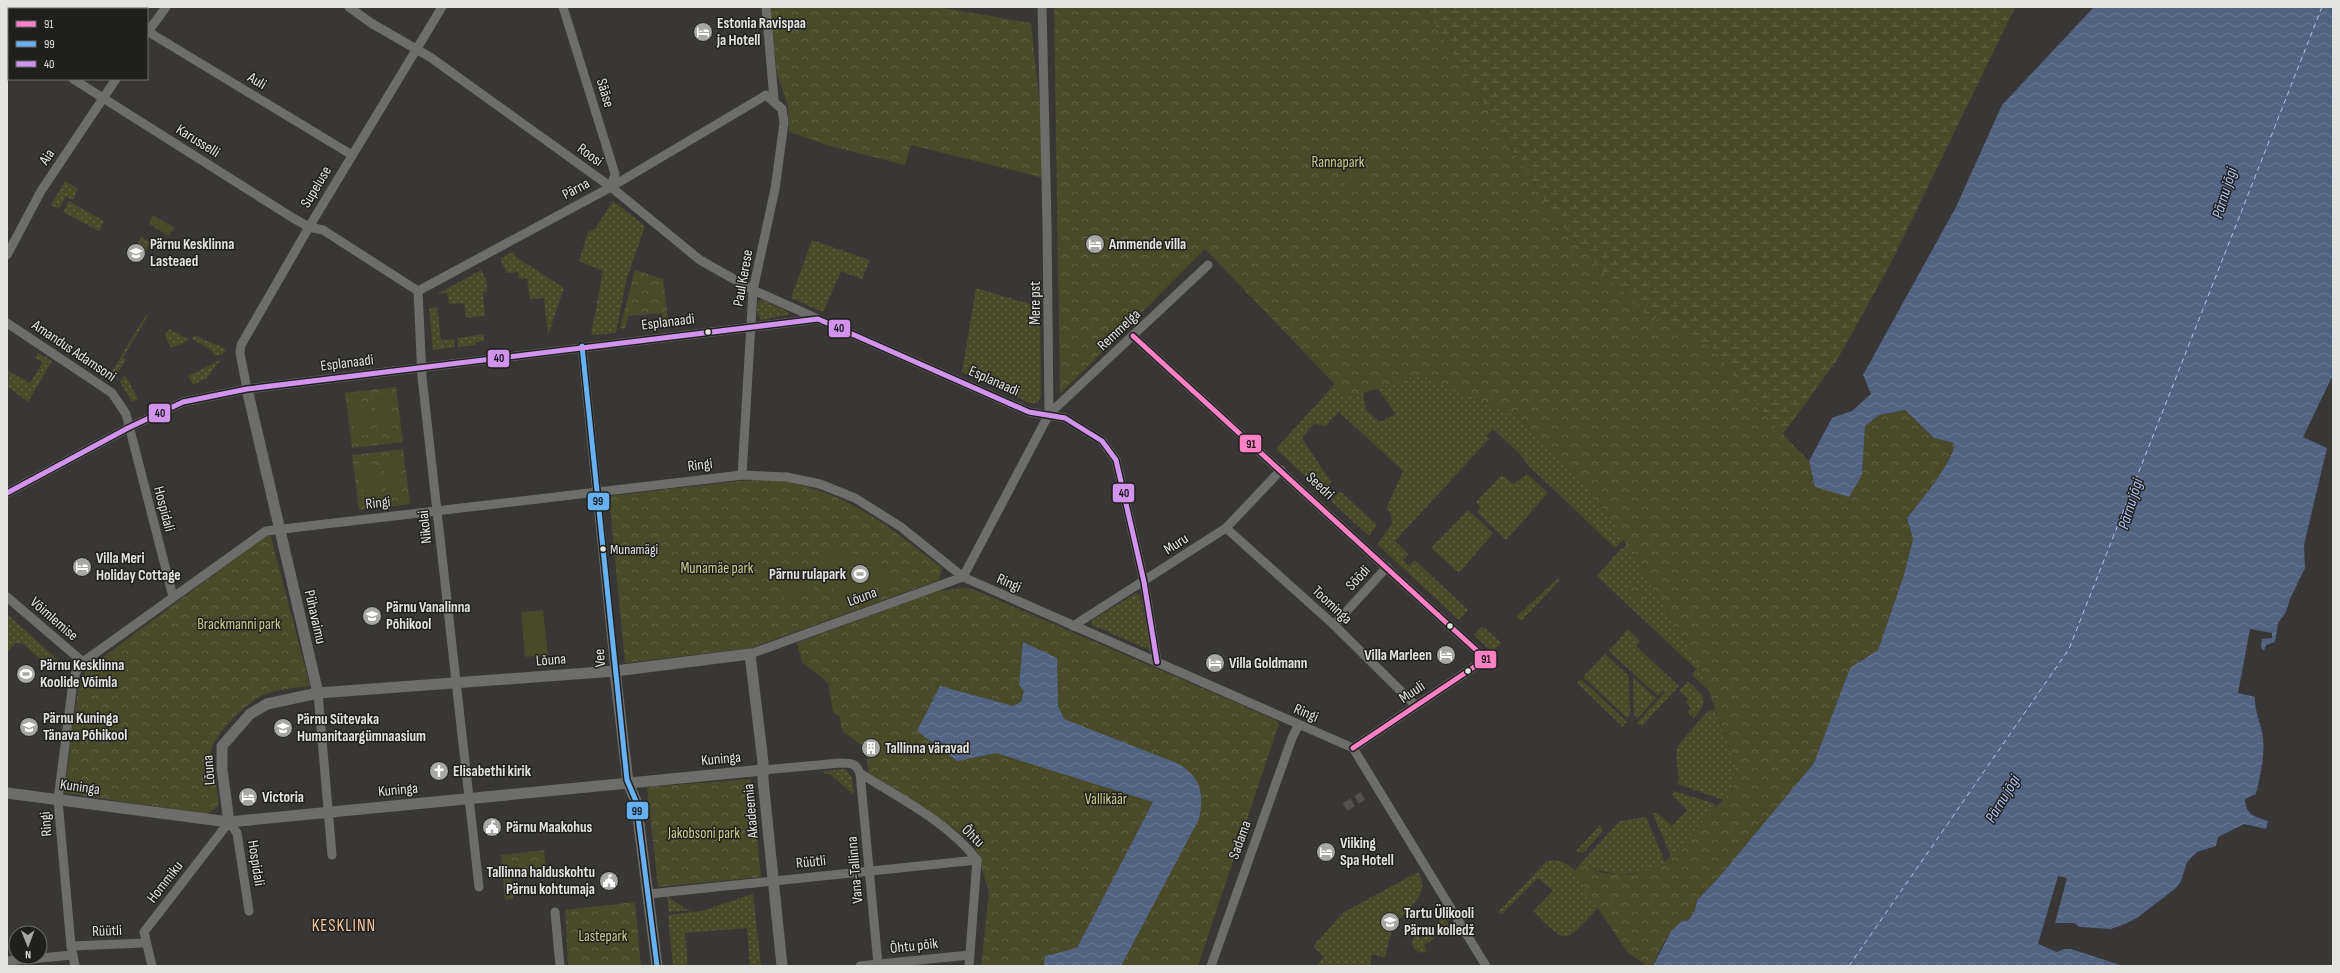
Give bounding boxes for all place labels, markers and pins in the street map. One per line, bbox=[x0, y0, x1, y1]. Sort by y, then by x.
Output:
place label: Estonia Ravispaa ja Hotell bbox=[716, 14, 806, 50]
hotel icon: Estonia Ravispaa ja Hotell bbox=[692, 21, 714, 43]
hotel icon: Ammende villa bbox=[1084, 233, 1106, 255]
place label: Pärnu Kesklinna Lasteaed bbox=[150, 235, 234, 271]
place label: Ammende villa bbox=[1108, 235, 1186, 254]
school or university icon: Pärnu Kesklinna Lasteaed bbox=[125, 242, 147, 264]
unlabelled marker bbox=[703, 327, 713, 337]
place label: Munamägi bbox=[610, 541, 658, 558]
marker: Munamägi bbox=[598, 544, 608, 554]
place label: Villa Meri Holiday Cottage bbox=[96, 549, 181, 585]
hotel icon: Villa Meri Holiday Cottage bbox=[71, 556, 93, 578]
sports icon: Pärnu rulapark bbox=[849, 563, 871, 585]
place label: Pärnu rulapark bbox=[769, 565, 847, 584]
place label: Pärnu Vanalinna Põhikool bbox=[386, 598, 470, 634]
school or university icon: Pärnu Vanalinna Põhikool bbox=[361, 605, 383, 627]
unlabelled marker bbox=[1445, 621, 1455, 631]
hotel icon: Villa Marleen bbox=[1435, 644, 1457, 666]
place label: Villa Marleen bbox=[1364, 646, 1432, 665]
hotel icon: Villa Goldmann bbox=[1204, 652, 1226, 674]
place label: Villa Goldmann bbox=[1229, 654, 1307, 673]
place label: Pärnu Kesklinna Koolide Võimla bbox=[40, 656, 124, 692]
sports icon: Pärnu Kesklinna Koolide Võimla bbox=[15, 663, 37, 685]
unlabelled marker bbox=[1463, 666, 1473, 676]
place label: Pärnu Kuninga Tänava Põhikool bbox=[43, 709, 127, 745]
place label: Pärnu Sütevaka Humanitaargümnaasium bbox=[297, 710, 426, 746]
school or university icon: Pärnu Kuninga Tänava Põhikool bbox=[18, 716, 40, 738]
school or university icon: Pärnu Sütevaka Humanitaargümnaasium bbox=[272, 717, 294, 739]
building icon: Tallinna väravad bbox=[860, 737, 882, 759]
place label: Tallinna väravad bbox=[885, 739, 969, 758]
church icon: Elisabethi kirik bbox=[428, 760, 450, 782]
place label: Elisabethi kirik bbox=[453, 762, 532, 781]
hotel icon: Victoria bbox=[237, 786, 259, 808]
place label: Victoria bbox=[262, 788, 304, 807]
public building icon: Pärnu Maakohus bbox=[481, 816, 503, 838]
place label: Pärnu Maakohus bbox=[506, 818, 593, 837]
place label: Viiking Spa Hotell bbox=[1340, 834, 1394, 870]
hotel icon: Viiking Spa Hotell bbox=[1315, 841, 1337, 863]
place label: Tallinna halduskohtu Pärnu kohtumaja bbox=[487, 863, 595, 899]
public building icon: Tallinna halduskohtu Pärnu kohtumaja bbox=[598, 870, 620, 892]
place label: Tartu Ülikooli Pärnu kolledž bbox=[1404, 904, 1475, 940]
school or university icon: Tartu Ülikooli Pärnu kolledž bbox=[1379, 911, 1401, 933]

